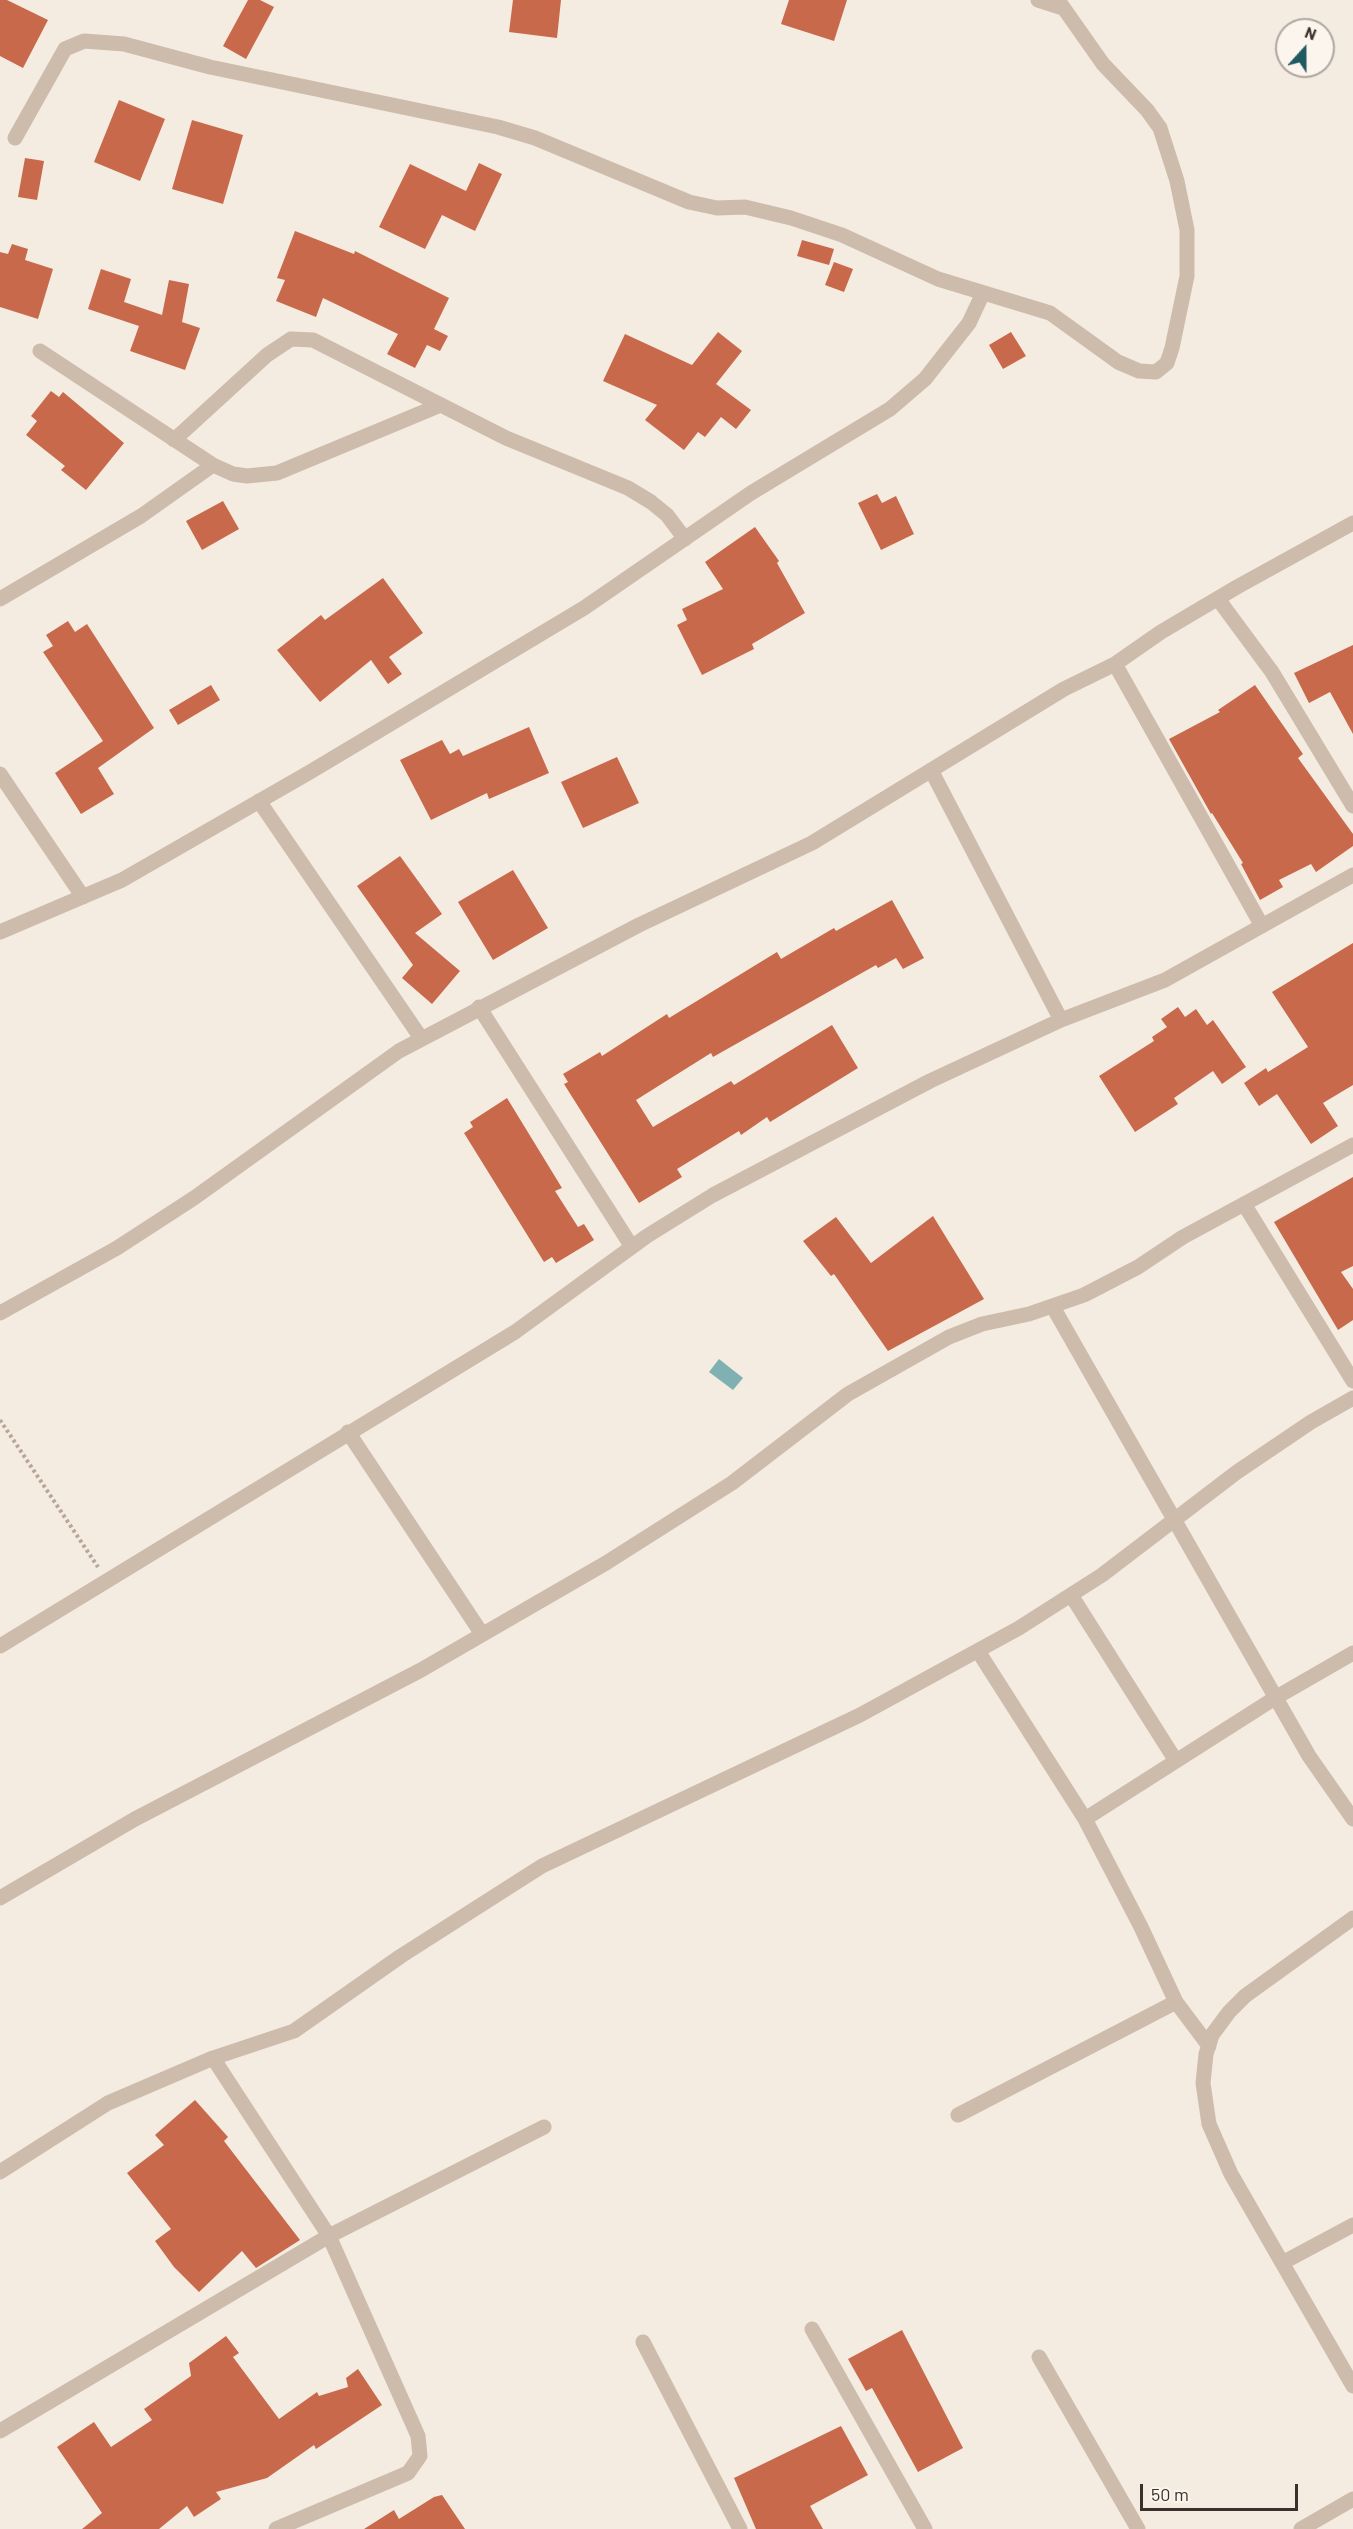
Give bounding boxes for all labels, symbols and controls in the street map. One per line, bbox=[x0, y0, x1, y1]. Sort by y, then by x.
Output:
north arrow bbox=[1275, 18, 1335, 78]
text: N bbox=[1303, 22, 1319, 43]
scale bar bbox=[1143, 2472, 1300, 2510]
text: 50 m bbox=[1151, 2483, 1189, 2505]

